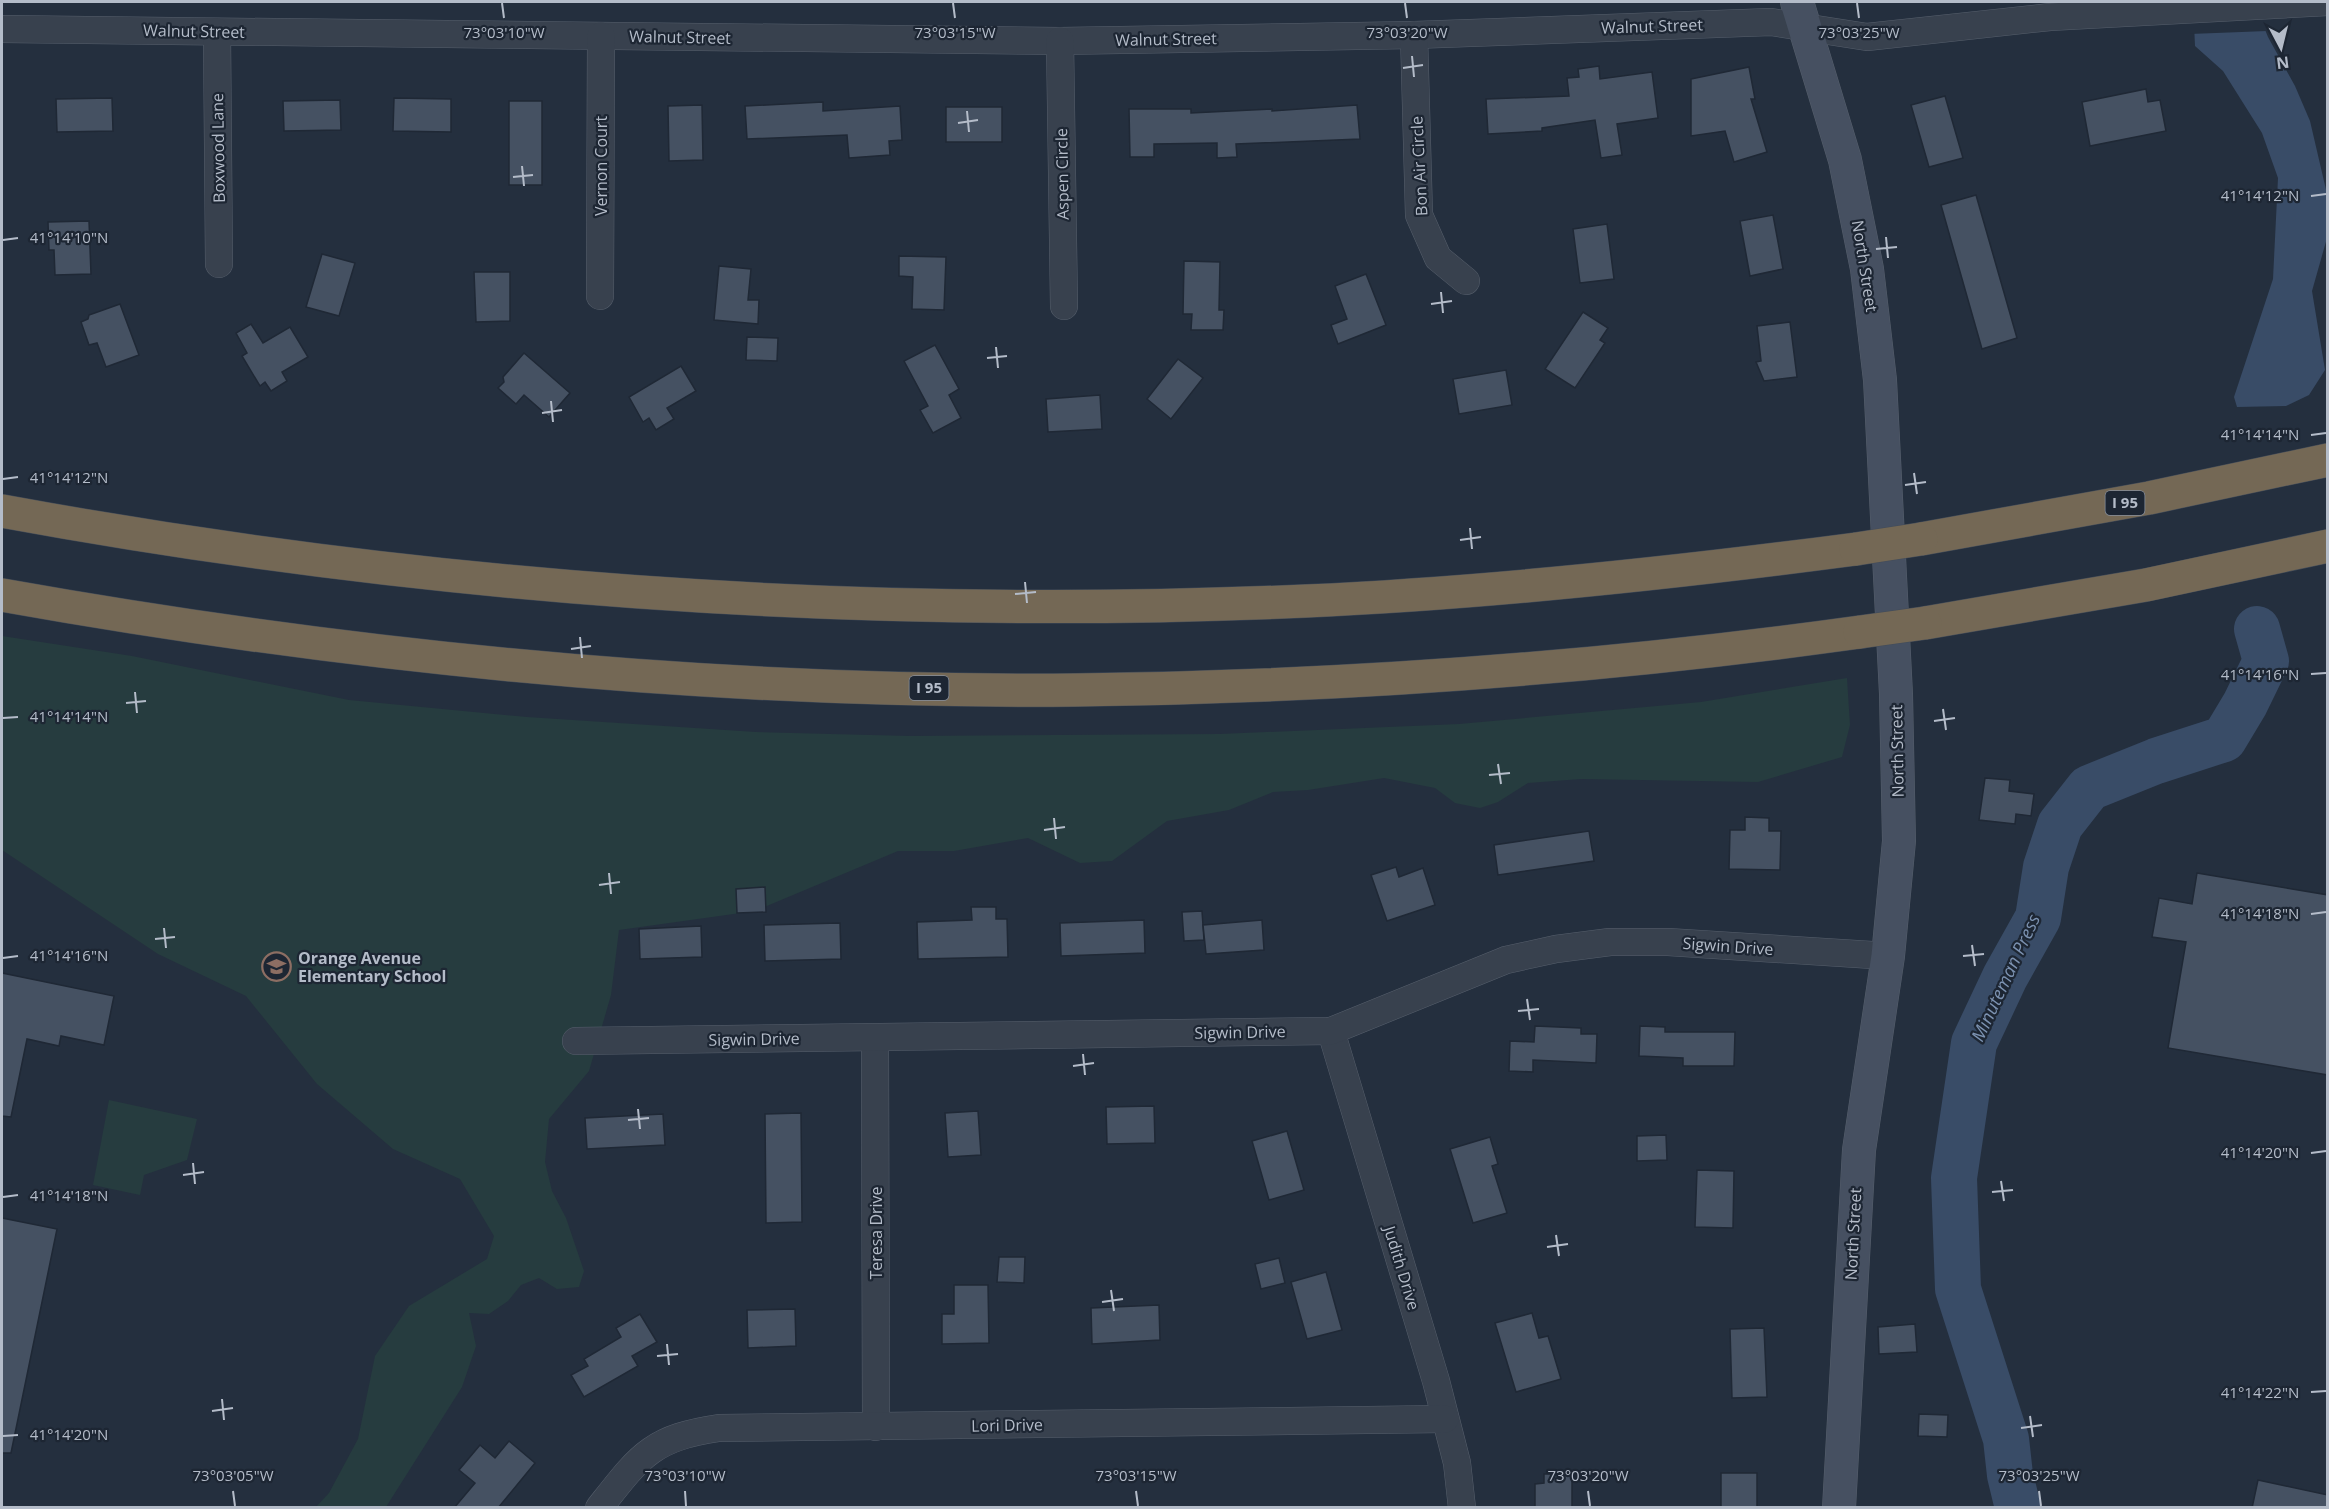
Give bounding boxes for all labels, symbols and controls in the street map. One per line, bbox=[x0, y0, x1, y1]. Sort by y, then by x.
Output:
street label: Walnut Street bbox=[1601, 13, 1704, 39]
north arrow bbox=[2251, 18, 2311, 78]
street label: Walnut Street bbox=[143, 19, 245, 43]
text: 73°03'10"W bbox=[464, 22, 545, 42]
text: 73°03'15"W bbox=[915, 22, 996, 42]
text: 73°03'20"W bbox=[1367, 22, 1448, 42]
text: 73°03'25"W bbox=[1819, 22, 1900, 42]
street label: Walnut Street bbox=[629, 25, 731, 49]
street label: Walnut Street bbox=[1115, 27, 1217, 51]
text: N bbox=[2275, 51, 2291, 75]
street label: Boxwood Lane bbox=[206, 93, 230, 203]
street label: Bon Air Circle bbox=[1405, 115, 1433, 217]
street label: Vernon Court bbox=[590, 116, 612, 216]
street label: Aspen Circle bbox=[1050, 128, 1074, 220]
text: 41°14'12"N bbox=[2221, 185, 2299, 205]
street label: North Street bbox=[1847, 219, 1883, 314]
text: 41°14'10"N bbox=[30, 227, 108, 247]
text: 41°14'14"N bbox=[2221, 424, 2299, 444]
text: 41°14'12"N bbox=[30, 467, 108, 487]
road number: I 95 bbox=[2106, 491, 2144, 515]
text: 41°14'16"N bbox=[2221, 664, 2299, 684]
road number: I 95 bbox=[910, 676, 948, 700]
street label: North Street bbox=[1885, 704, 1909, 797]
text: 41°14'14"N bbox=[30, 706, 108, 726]
text: 41°14'18"N bbox=[2221, 903, 2299, 923]
water label: Minuteman Press bbox=[1965, 910, 2045, 1045]
street label: Sigwin Drive bbox=[1682, 932, 1774, 960]
text: 41°14'16"N bbox=[30, 945, 108, 965]
place label: Orange Avenue Elementary School bbox=[298, 947, 446, 987]
school or university icon: Orange Avenue Elementary School bbox=[261, 951, 293, 983]
street label: Sigwin Drive bbox=[1194, 1020, 1286, 1044]
street label: Sigwin Drive bbox=[708, 1027, 800, 1051]
text: 41°14'20"N bbox=[2221, 1142, 2299, 1162]
text: 41°14'18"N bbox=[30, 1185, 108, 1205]
street label: Teresa Drive bbox=[865, 1186, 887, 1280]
street label: North Street bbox=[1840, 1187, 1866, 1281]
street label: Judith Drive bbox=[1378, 1221, 1425, 1313]
text: 41°14'22"N bbox=[2221, 1382, 2299, 1402]
street label: Lori Drive bbox=[971, 1413, 1043, 1437]
text: 41°14'20"N bbox=[30, 1424, 108, 1444]
text: 73°03'05"W bbox=[193, 1465, 274, 1485]
text: 73°03'10"W bbox=[645, 1465, 726, 1485]
text: 73°03'15"W bbox=[1096, 1465, 1177, 1485]
text: 73°03'20"W bbox=[1548, 1465, 1629, 1485]
text: 73°03'25"W bbox=[1999, 1465, 2080, 1485]

